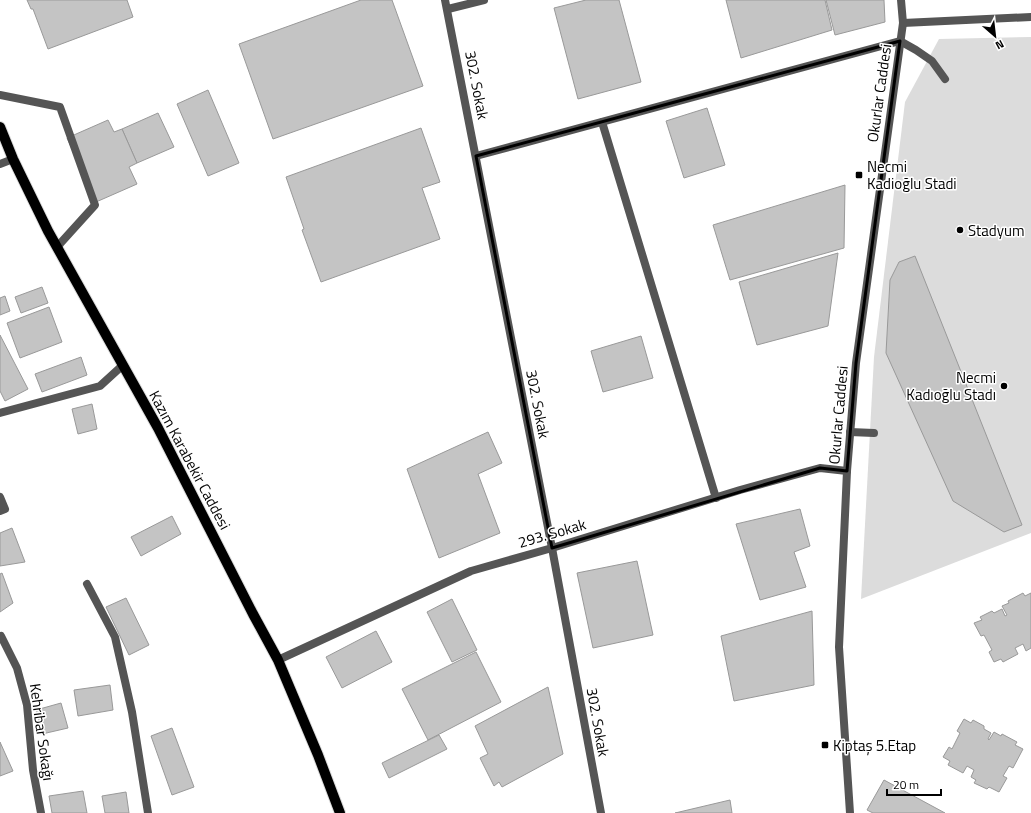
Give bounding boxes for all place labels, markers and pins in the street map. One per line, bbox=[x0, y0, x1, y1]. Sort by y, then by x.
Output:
place label: Necmi Kadioğlu Stadi bbox=[867, 155, 957, 195]
marker: Necmi Kadioğlu Stadi bbox=[854, 170, 864, 180]
place label: Stadyum bbox=[968, 219, 1024, 242]
marker: Stadyum bbox=[955, 225, 965, 235]
place label: Necmi Kadıoğlu Stadı bbox=[906, 366, 996, 406]
marker: Necmi Kadıoğlu Stadı bbox=[999, 381, 1009, 391]
place label: Kiptaş 5.Etap bbox=[833, 734, 916, 757]
marker: Kiptaş 5.Etap bbox=[820, 740, 830, 750]

